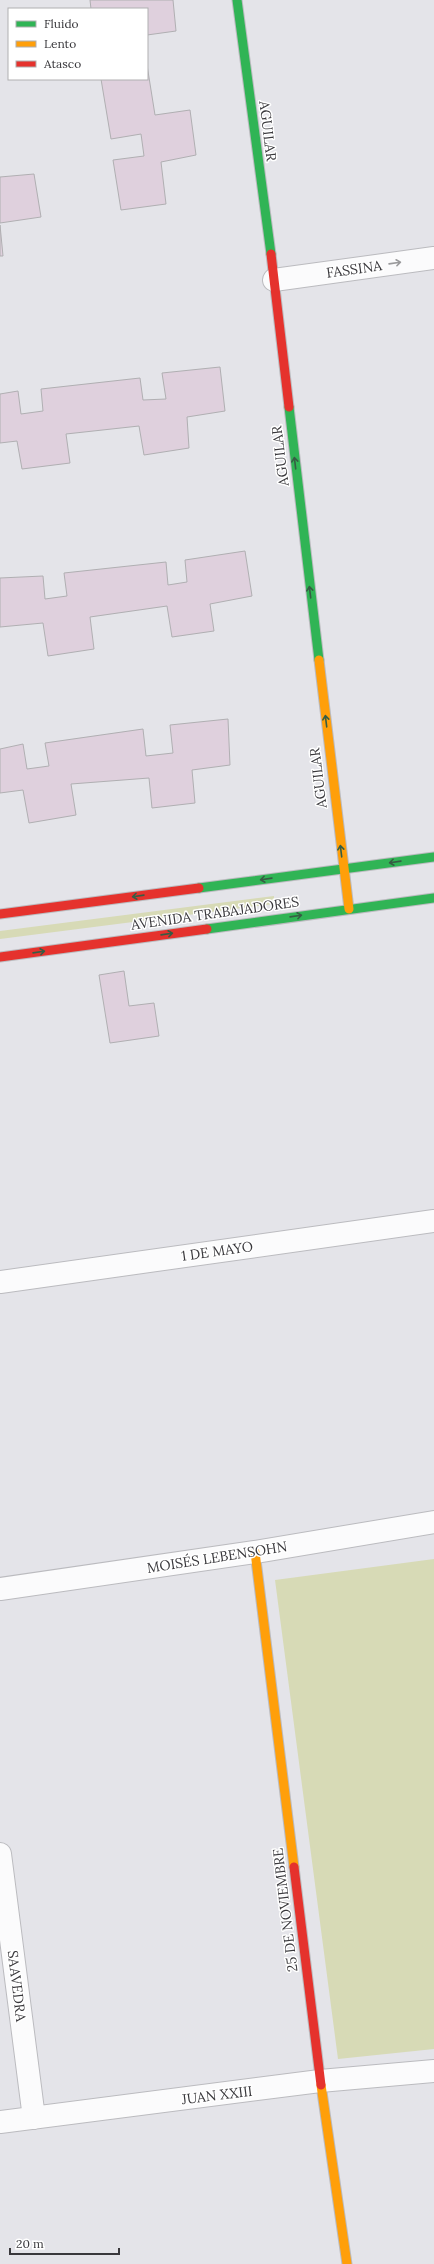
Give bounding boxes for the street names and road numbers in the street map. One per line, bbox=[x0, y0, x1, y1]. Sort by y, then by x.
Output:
street label: AGUILAR bbox=[255, 99, 281, 162]
street label: FASSINA bbox=[325, 256, 383, 282]
street label: AGUILAR bbox=[267, 425, 293, 488]
street label: AGUILAR bbox=[305, 747, 331, 810]
street label: AVENIDA TRABAJADORES bbox=[129, 892, 300, 934]
street label: 1 DE MAYO bbox=[180, 1237, 254, 1265]
street label: MOISÉS LEBENSOHN bbox=[145, 1537, 289, 1577]
street label: 25 DE NOVIEMBRE bbox=[268, 1847, 302, 1973]
street label: SAAVEDRA bbox=[4, 1949, 30, 2023]
street label: JUAN XXIII bbox=[180, 2082, 253, 2108]

